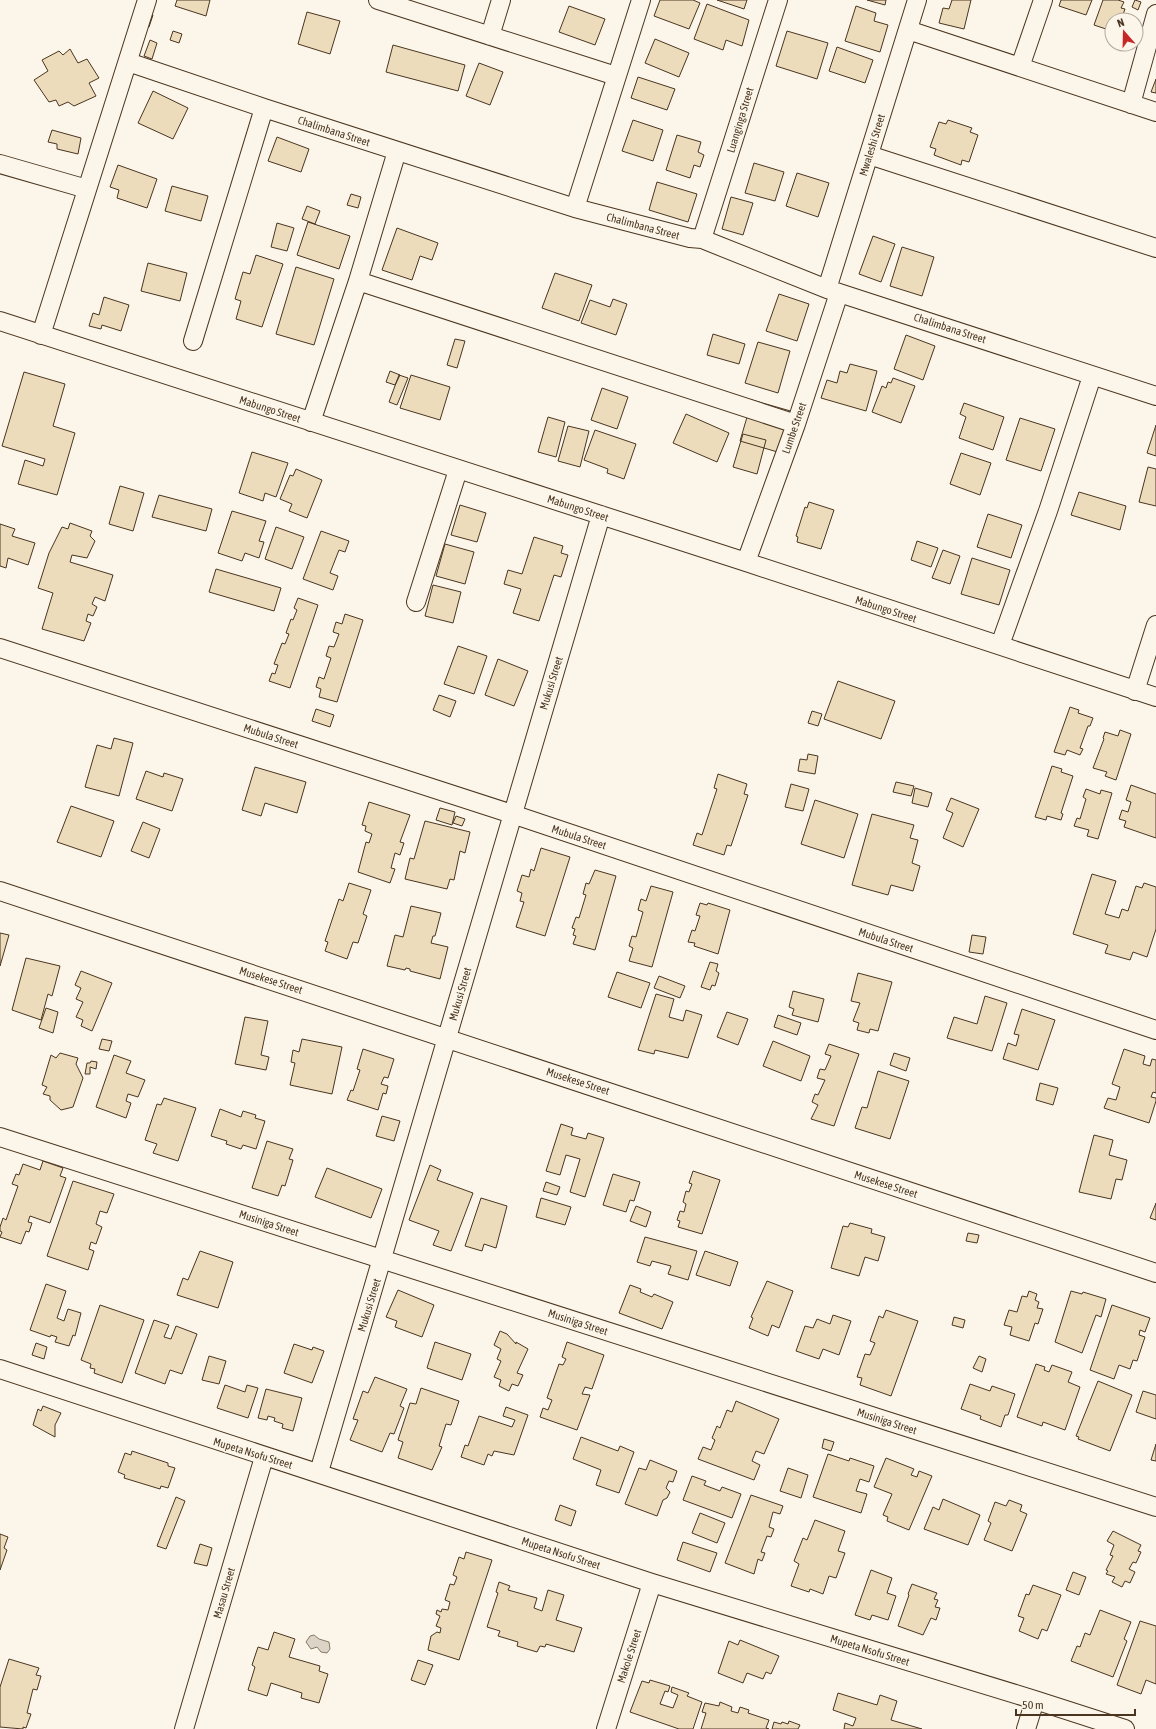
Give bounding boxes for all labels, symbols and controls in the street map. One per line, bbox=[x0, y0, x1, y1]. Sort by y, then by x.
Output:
north arrow bbox=[1104, 12, 1144, 52]
text: N bbox=[1115, 16, 1126, 29]
street label: Luanginga Street bbox=[724, 86, 756, 154]
street label: Mwaleshi Street bbox=[857, 113, 887, 177]
street label: Chalimbana Street bbox=[296, 114, 372, 148]
street label: Chalimbana Street bbox=[605, 210, 681, 242]
street label: Chalimbana Street bbox=[912, 311, 988, 345]
street label: Mabungo Street bbox=[238, 393, 302, 425]
street label: Lumbe Street bbox=[780, 401, 808, 455]
street label: Mabungo Street bbox=[546, 492, 610, 524]
street label: Mabungo Street bbox=[854, 593, 918, 625]
street label: Mukusi Street bbox=[537, 655, 565, 711]
street label: Mubula Street bbox=[242, 722, 300, 750]
street label: Mubula Street bbox=[550, 823, 608, 851]
street label: Mubula Street bbox=[857, 926, 915, 954]
street label: Musekese Street bbox=[238, 964, 304, 996]
street label: Mukusi Street bbox=[447, 966, 473, 1022]
street label: Musekese Street bbox=[545, 1065, 611, 1097]
street label: Musekese Street bbox=[853, 1168, 919, 1200]
street label: Musiniga Street bbox=[238, 1208, 300, 1238]
street label: Mukusi Street bbox=[355, 1277, 383, 1333]
street label: Musiniga Street bbox=[547, 1307, 609, 1337]
street label: Musiniga Street bbox=[856, 1406, 918, 1436]
street label: Mupeta Nsofu Street bbox=[212, 1435, 294, 1471]
street label: Mupeta Nsofu Street bbox=[520, 1535, 602, 1571]
street label: Masau Street bbox=[211, 1566, 237, 1620]
street label: Makole Street bbox=[615, 1628, 643, 1684]
street label: Mupeta Nsofu Street bbox=[829, 1632, 911, 1668]
scale bar bbox=[1016, 1691, 1135, 1717]
text: 50 m bbox=[1022, 1698, 1044, 1712]

